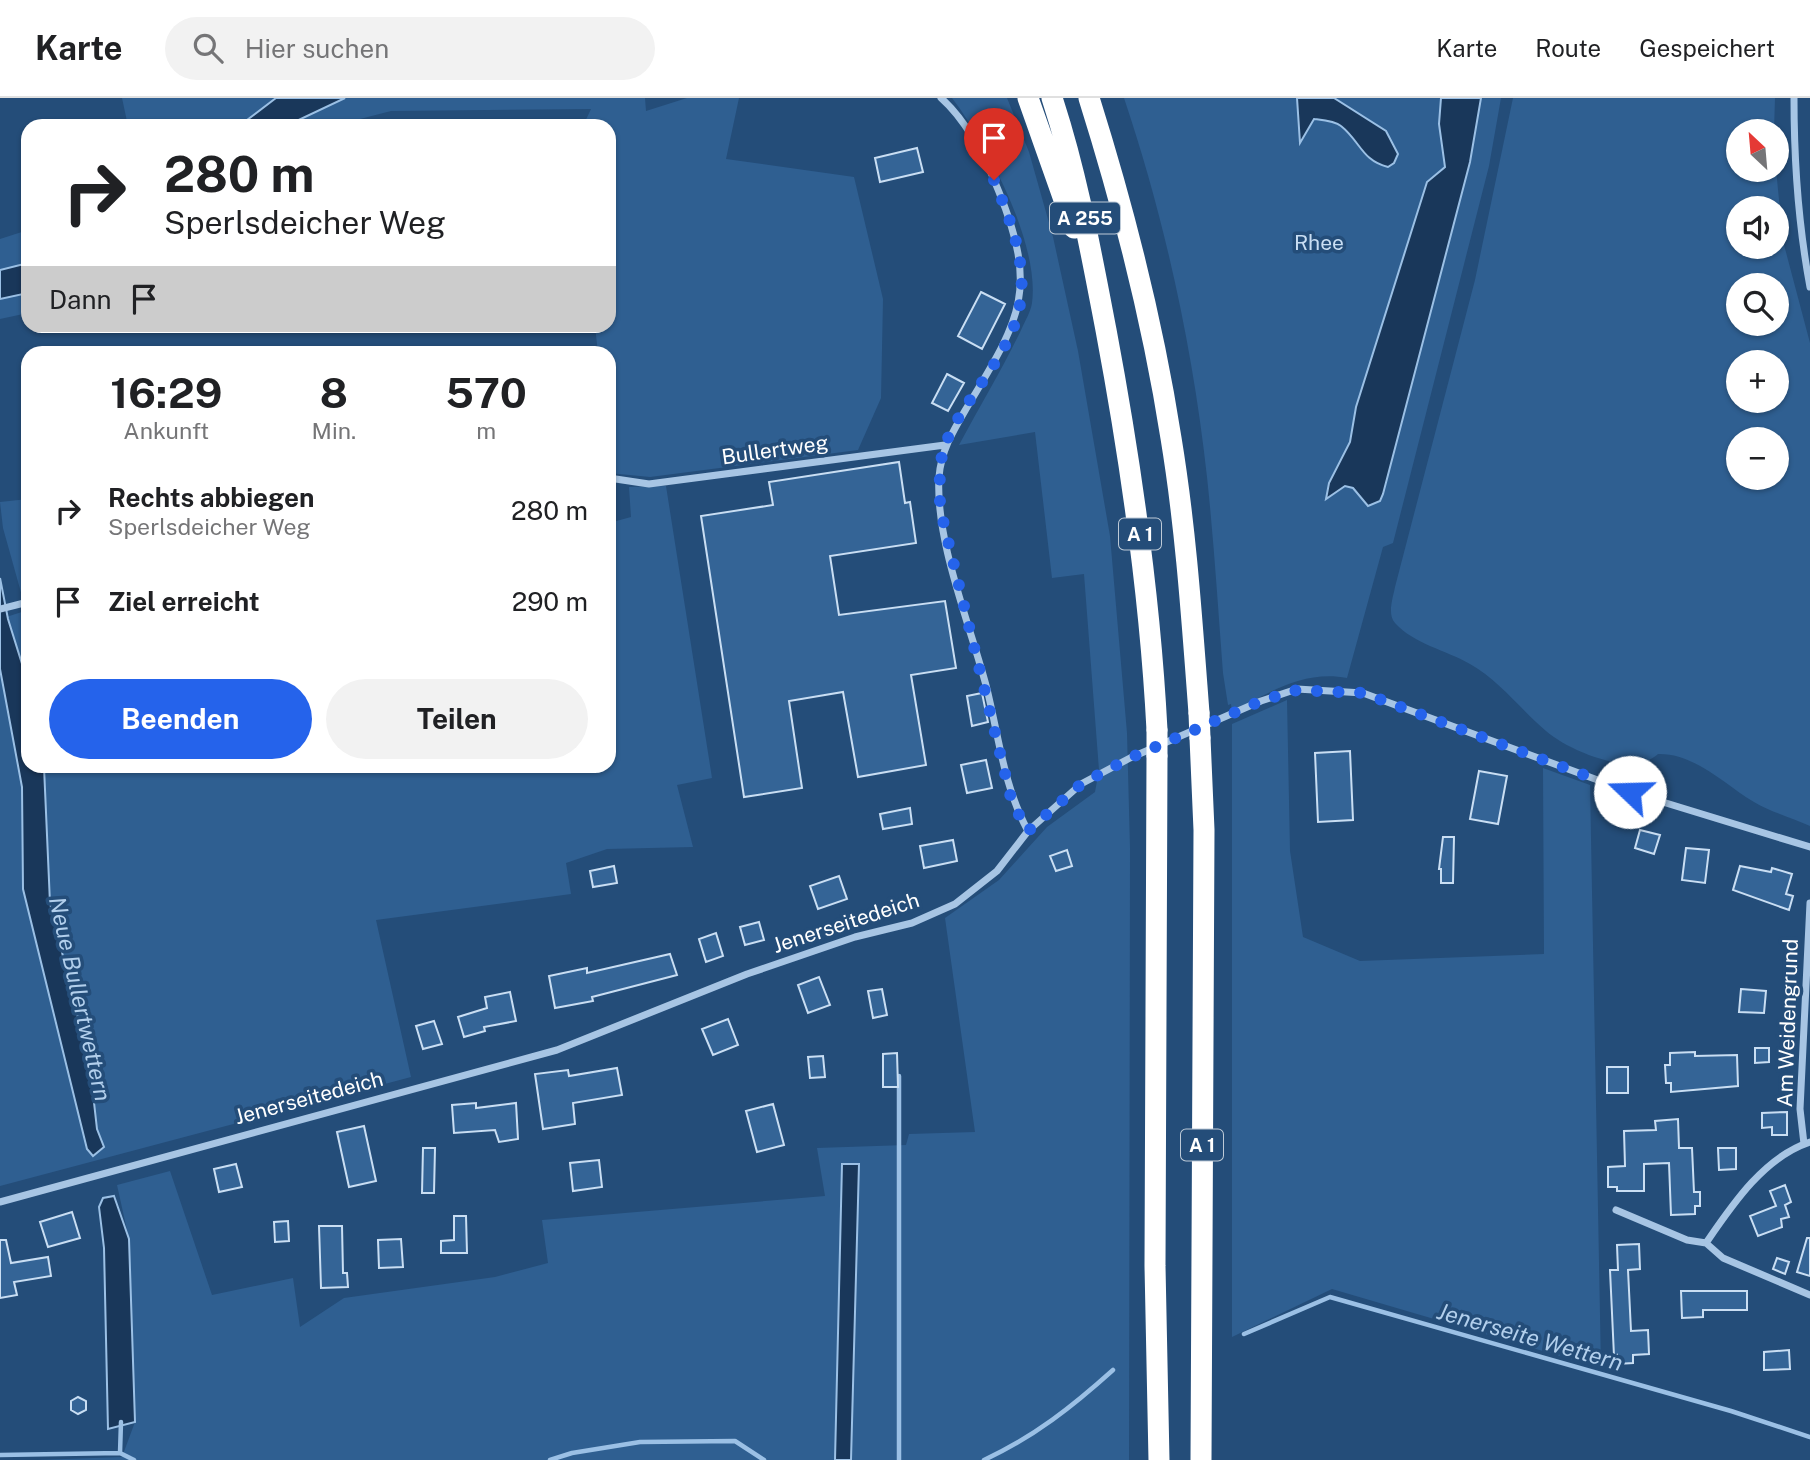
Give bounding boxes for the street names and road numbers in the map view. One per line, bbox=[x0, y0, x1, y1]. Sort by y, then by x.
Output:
road number: A 255 bbox=[1050, 202, 1120, 234]
street label: Bullertweg bbox=[720, 430, 830, 469]
road number: A 1 bbox=[1119, 518, 1161, 550]
street label: Jenerseitedeich bbox=[769, 887, 922, 958]
street label: Am Weidengrund bbox=[1772, 938, 1803, 1108]
street label: Jenerseitedeich bbox=[232, 1066, 386, 1129]
road number: A 1 bbox=[1181, 1130, 1223, 1161]

